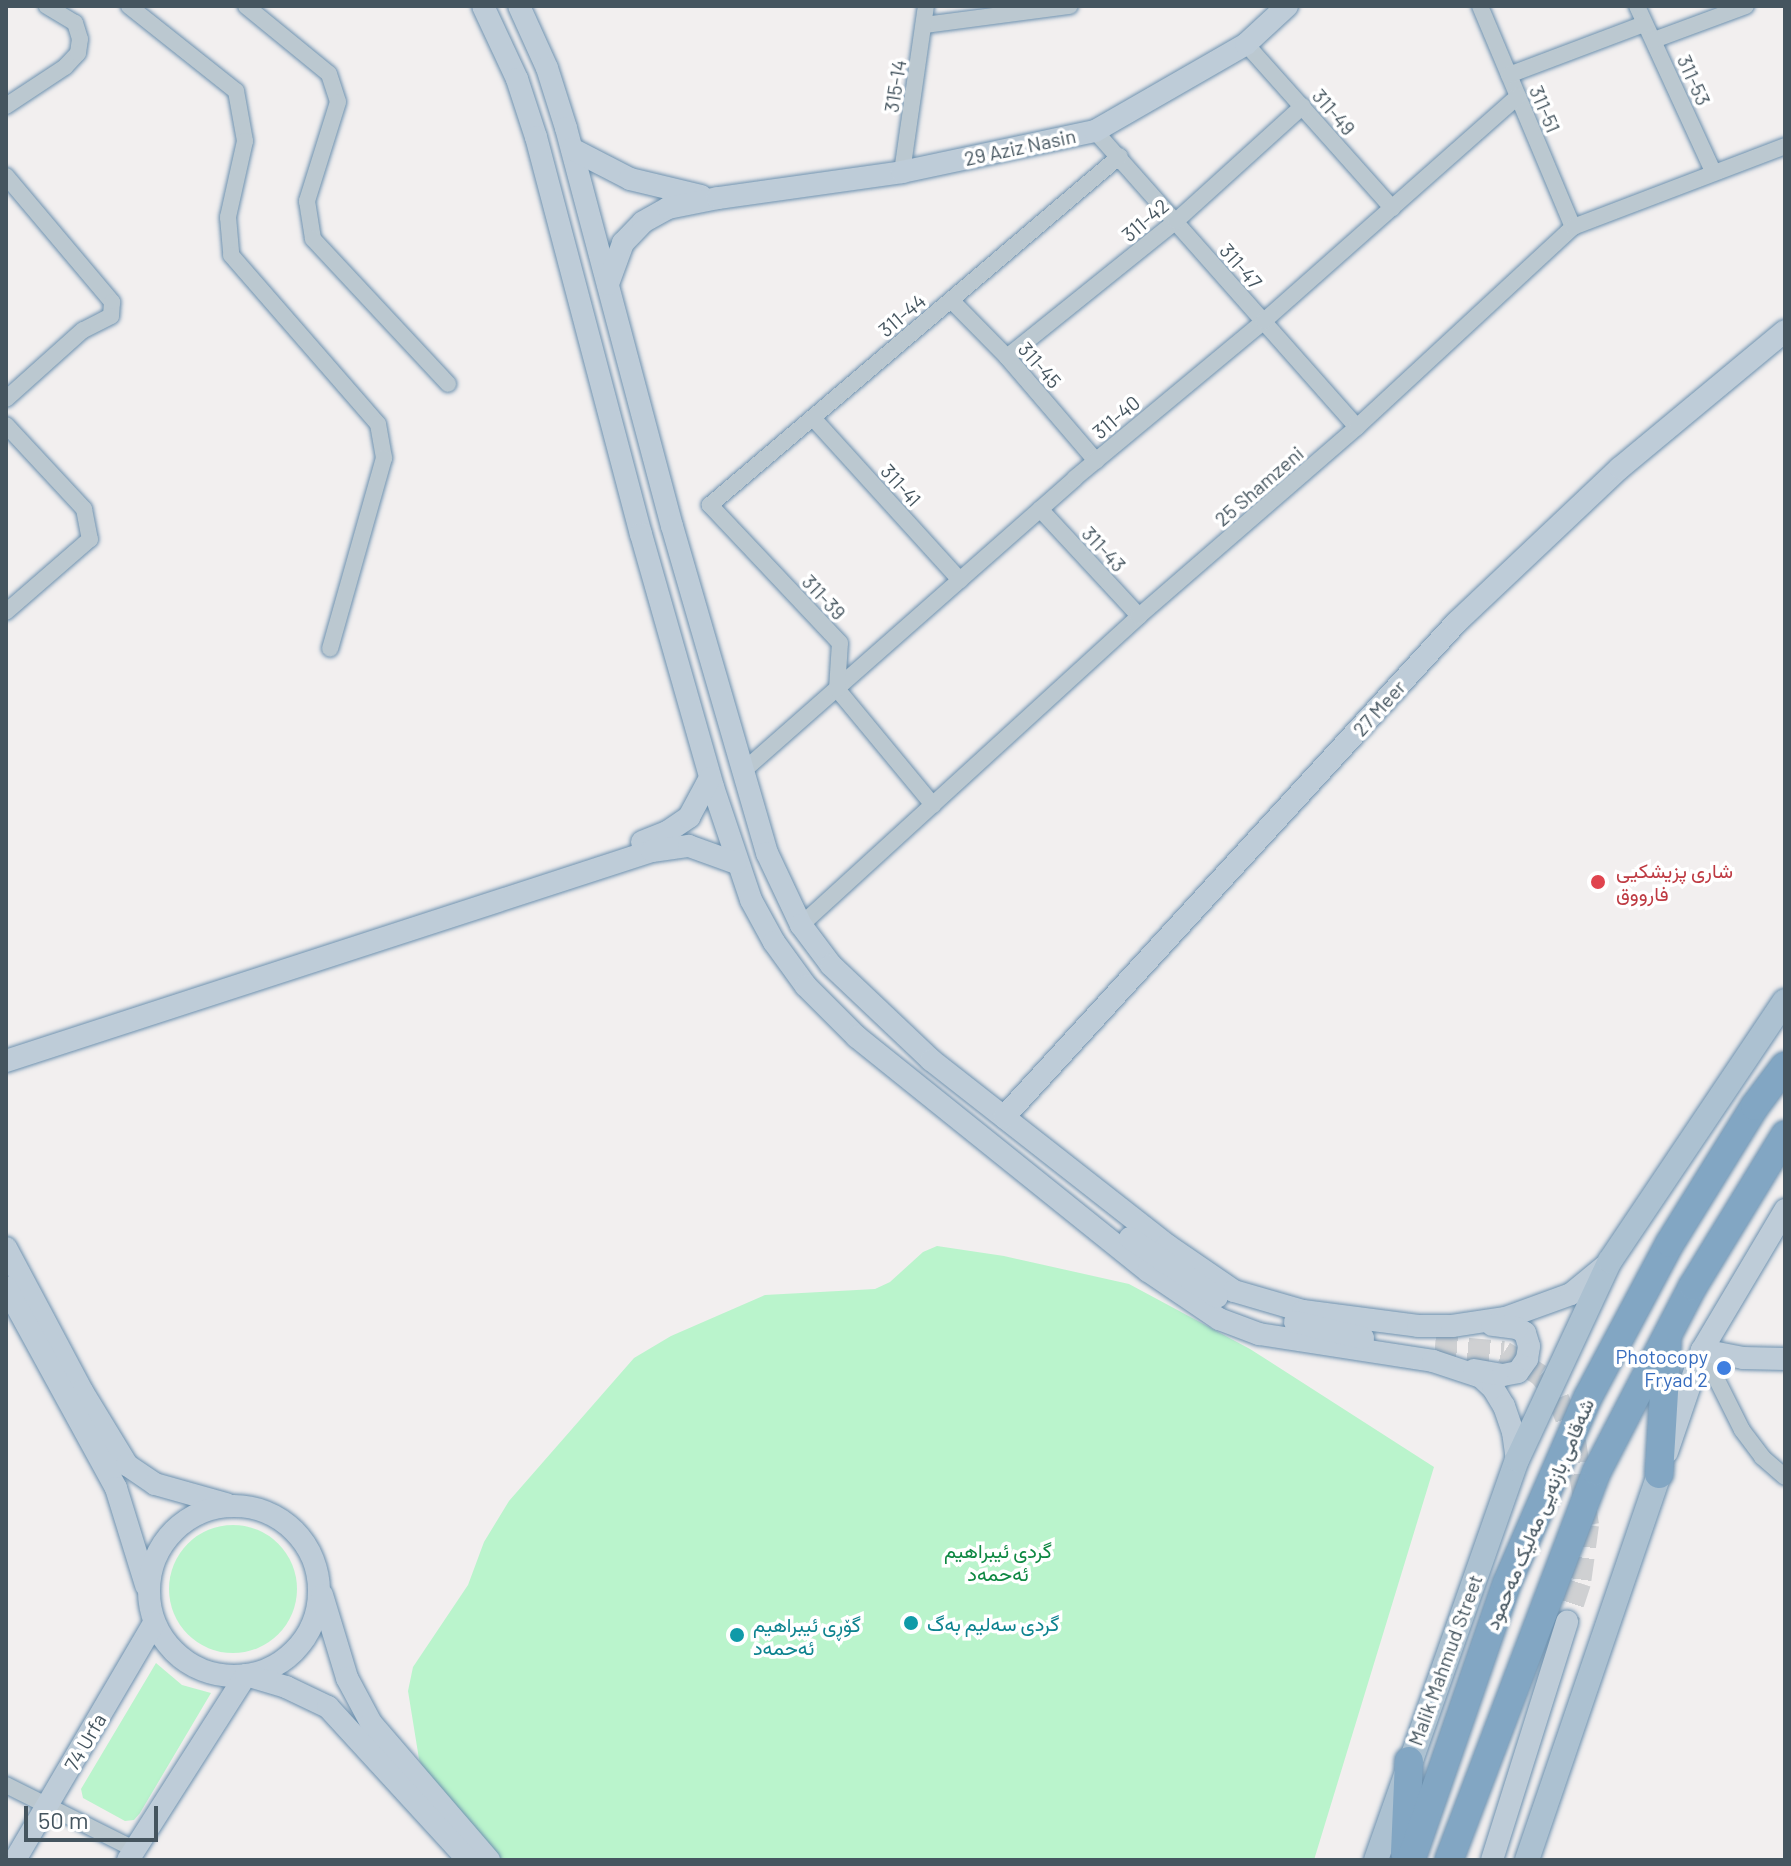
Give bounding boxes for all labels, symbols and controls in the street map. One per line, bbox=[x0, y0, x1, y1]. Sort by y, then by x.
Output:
street label: 311-53 bbox=[1672, 51, 1716, 109]
street label: 315-14 bbox=[879, 58, 911, 114]
street label: 311-51 bbox=[1524, 82, 1566, 136]
street label: 311-49 bbox=[1307, 84, 1361, 140]
street label: 29 Aziz Nasin bbox=[962, 123, 1078, 171]
street label: 311-42 bbox=[1117, 194, 1173, 246]
street label: 311-47 bbox=[1215, 239, 1267, 293]
street label: 311-44 bbox=[874, 288, 930, 342]
street label: 311-45 bbox=[1013, 337, 1067, 393]
street label: 311-40 bbox=[1087, 390, 1145, 444]
street label: 25 Shamzeni bbox=[1210, 441, 1308, 531]
street label: 311-41 bbox=[876, 459, 926, 511]
street label: 311-43 bbox=[1077, 521, 1131, 577]
street label: 311-39 bbox=[797, 570, 851, 624]
street label: 27 Meer bbox=[1348, 675, 1410, 741]
place label: شاری پزیشکیی فارووق bbox=[1616, 858, 1733, 905]
marker: شاری پزیشکیی فارووق bbox=[1587, 871, 1609, 893]
place label: Photocopy Fryad 2 bbox=[1616, 1344, 1708, 1391]
marker: Photocopy Fryad 2 bbox=[1715, 1359, 1733, 1377]
street label: شەقامی بازنەیی مەلیک مەحمود bbox=[1479, 1395, 1599, 1633]
park label: گردی ئیبراھیم ئەحمەد bbox=[944, 1539, 1052, 1586]
street label: Malik Mahmud Street bbox=[1403, 1571, 1487, 1749]
place label: گردی سەلیم بەگ bbox=[927, 1611, 1059, 1635]
place label: گۆڕی ئیبراھیم ئەحمەد bbox=[753, 1612, 861, 1659]
marker: گردی سەلیم بەگ bbox=[902, 1614, 920, 1632]
marker: گۆڕی ئیبراھیم ئەحمەد bbox=[728, 1626, 746, 1644]
street label: 74 Urfa bbox=[59, 1709, 111, 1775]
scale bar bbox=[28, 1790, 162, 1840]
text: 50 m bbox=[38, 1805, 89, 1834]

